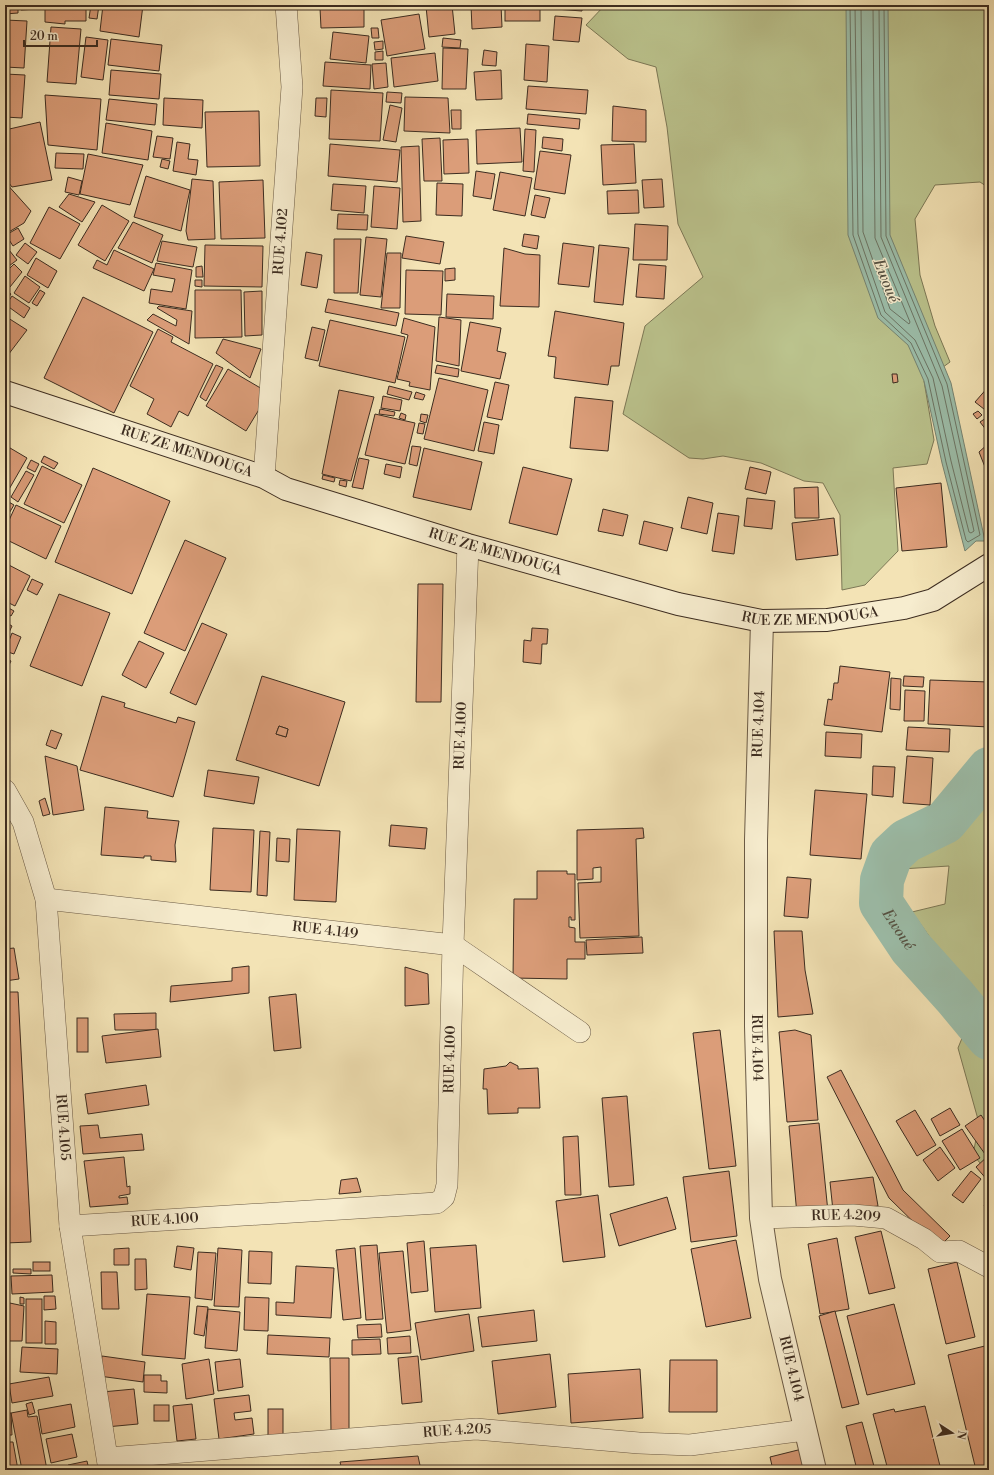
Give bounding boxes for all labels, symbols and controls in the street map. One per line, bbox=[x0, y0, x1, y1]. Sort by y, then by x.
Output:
scale bar bbox=[24, 22, 97, 48]
text: 20 m bbox=[30, 29, 58, 44]
street label: RUE 4.102 bbox=[270, 208, 292, 276]
water label: Ewoué bbox=[868, 256, 904, 306]
street label: RUE ZE MENDOUGA bbox=[118, 421, 255, 482]
street label: RUE ZE MENDOUGA bbox=[426, 524, 564, 580]
street label: RUE ZE MENDOUGA bbox=[740, 603, 880, 630]
street label: RUE 4.104 bbox=[749, 690, 769, 758]
street label: RUE 4.100 bbox=[451, 701, 471, 770]
water label: Ewoué bbox=[878, 905, 919, 954]
street label: RUE 4.149 bbox=[291, 918, 359, 943]
street label: RUE 4.104 bbox=[747, 1014, 766, 1082]
street label: RUE 4.100 bbox=[440, 1025, 460, 1094]
street label: RUE 4.105 bbox=[51, 1093, 74, 1161]
street label: RUE 4.209 bbox=[811, 1206, 881, 1226]
street label: RUE 4.100 bbox=[130, 1209, 199, 1231]
street label: RUE 4.104 bbox=[775, 1334, 808, 1404]
north arrow bbox=[932, 1413, 972, 1453]
street label: RUE 4.205 bbox=[422, 1420, 492, 1442]
text: N bbox=[953, 1429, 969, 1441]

